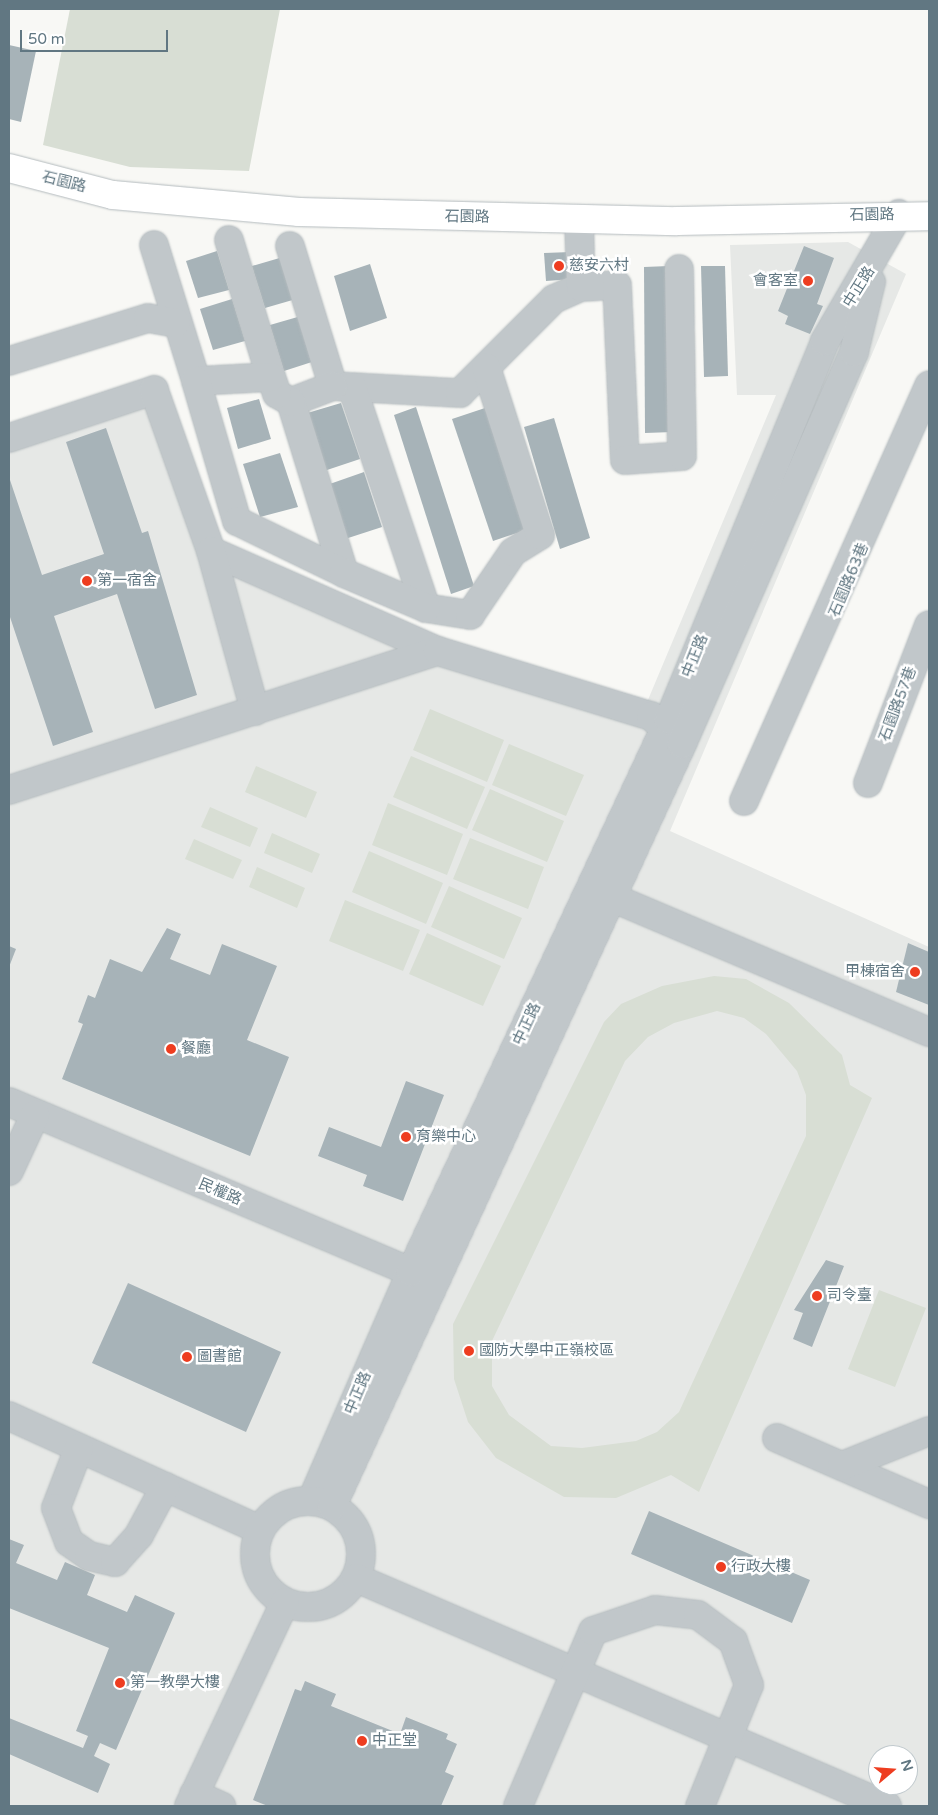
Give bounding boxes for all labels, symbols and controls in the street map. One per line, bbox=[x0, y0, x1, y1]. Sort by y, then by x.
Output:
scale bar bbox=[22, 20, 170, 52]
text: 50 m bbox=[28, 30, 65, 48]
street label: 石園路 bbox=[40, 168, 88, 196]
street label: 石園路 bbox=[849, 206, 895, 224]
street label: 石園路 bbox=[444, 208, 490, 226]
place label: 慈安六村 bbox=[569, 257, 629, 275]
marker: 慈安六村 bbox=[553, 260, 565, 272]
street label: 中正路 bbox=[839, 263, 879, 311]
place label: 會客室 bbox=[753, 272, 798, 290]
marker: 會客室 bbox=[802, 275, 814, 287]
street label: 石園路63巷 bbox=[825, 540, 873, 620]
place label: 第一宿舍 bbox=[97, 572, 157, 590]
marker: 第一宿舍 bbox=[81, 575, 93, 587]
street label: 中正路 bbox=[678, 632, 712, 680]
street label: 石園路57巷 bbox=[875, 664, 921, 744]
place label: 甲棟宿舍 bbox=[845, 963, 905, 981]
marker: 甲棟宿舍 bbox=[909, 966, 921, 978]
street label: 中正路 bbox=[509, 1000, 545, 1048]
place label: 餐廳 bbox=[181, 1040, 211, 1058]
marker: 餐廳 bbox=[165, 1043, 177, 1055]
place label: 育樂中心 bbox=[416, 1128, 476, 1146]
marker: 育樂中心 bbox=[400, 1131, 412, 1143]
street label: 民權路 bbox=[196, 1175, 244, 1209]
place label: 司令臺 bbox=[827, 1287, 872, 1305]
marker: 司令臺 bbox=[811, 1290, 823, 1302]
place label: 國防大學中正嶺校區 bbox=[479, 1342, 614, 1360]
marker: 國防大學中正嶺校區 bbox=[463, 1345, 475, 1357]
place label: 圖書館 bbox=[197, 1348, 242, 1366]
marker: 圖書館 bbox=[181, 1351, 193, 1363]
street label: 中正路 bbox=[341, 1369, 375, 1417]
place label: 行政大樓 bbox=[731, 1558, 791, 1576]
marker: 行政大樓 bbox=[715, 1561, 727, 1573]
place label: 第一教學大樓 bbox=[130, 1674, 220, 1692]
marker: 第一教學大樓 bbox=[114, 1677, 126, 1689]
place label: 中正堂 bbox=[372, 1732, 417, 1750]
marker: 中正堂 bbox=[356, 1735, 368, 1747]
north arrow bbox=[868, 1745, 918, 1795]
text: N bbox=[897, 1758, 917, 1773]

